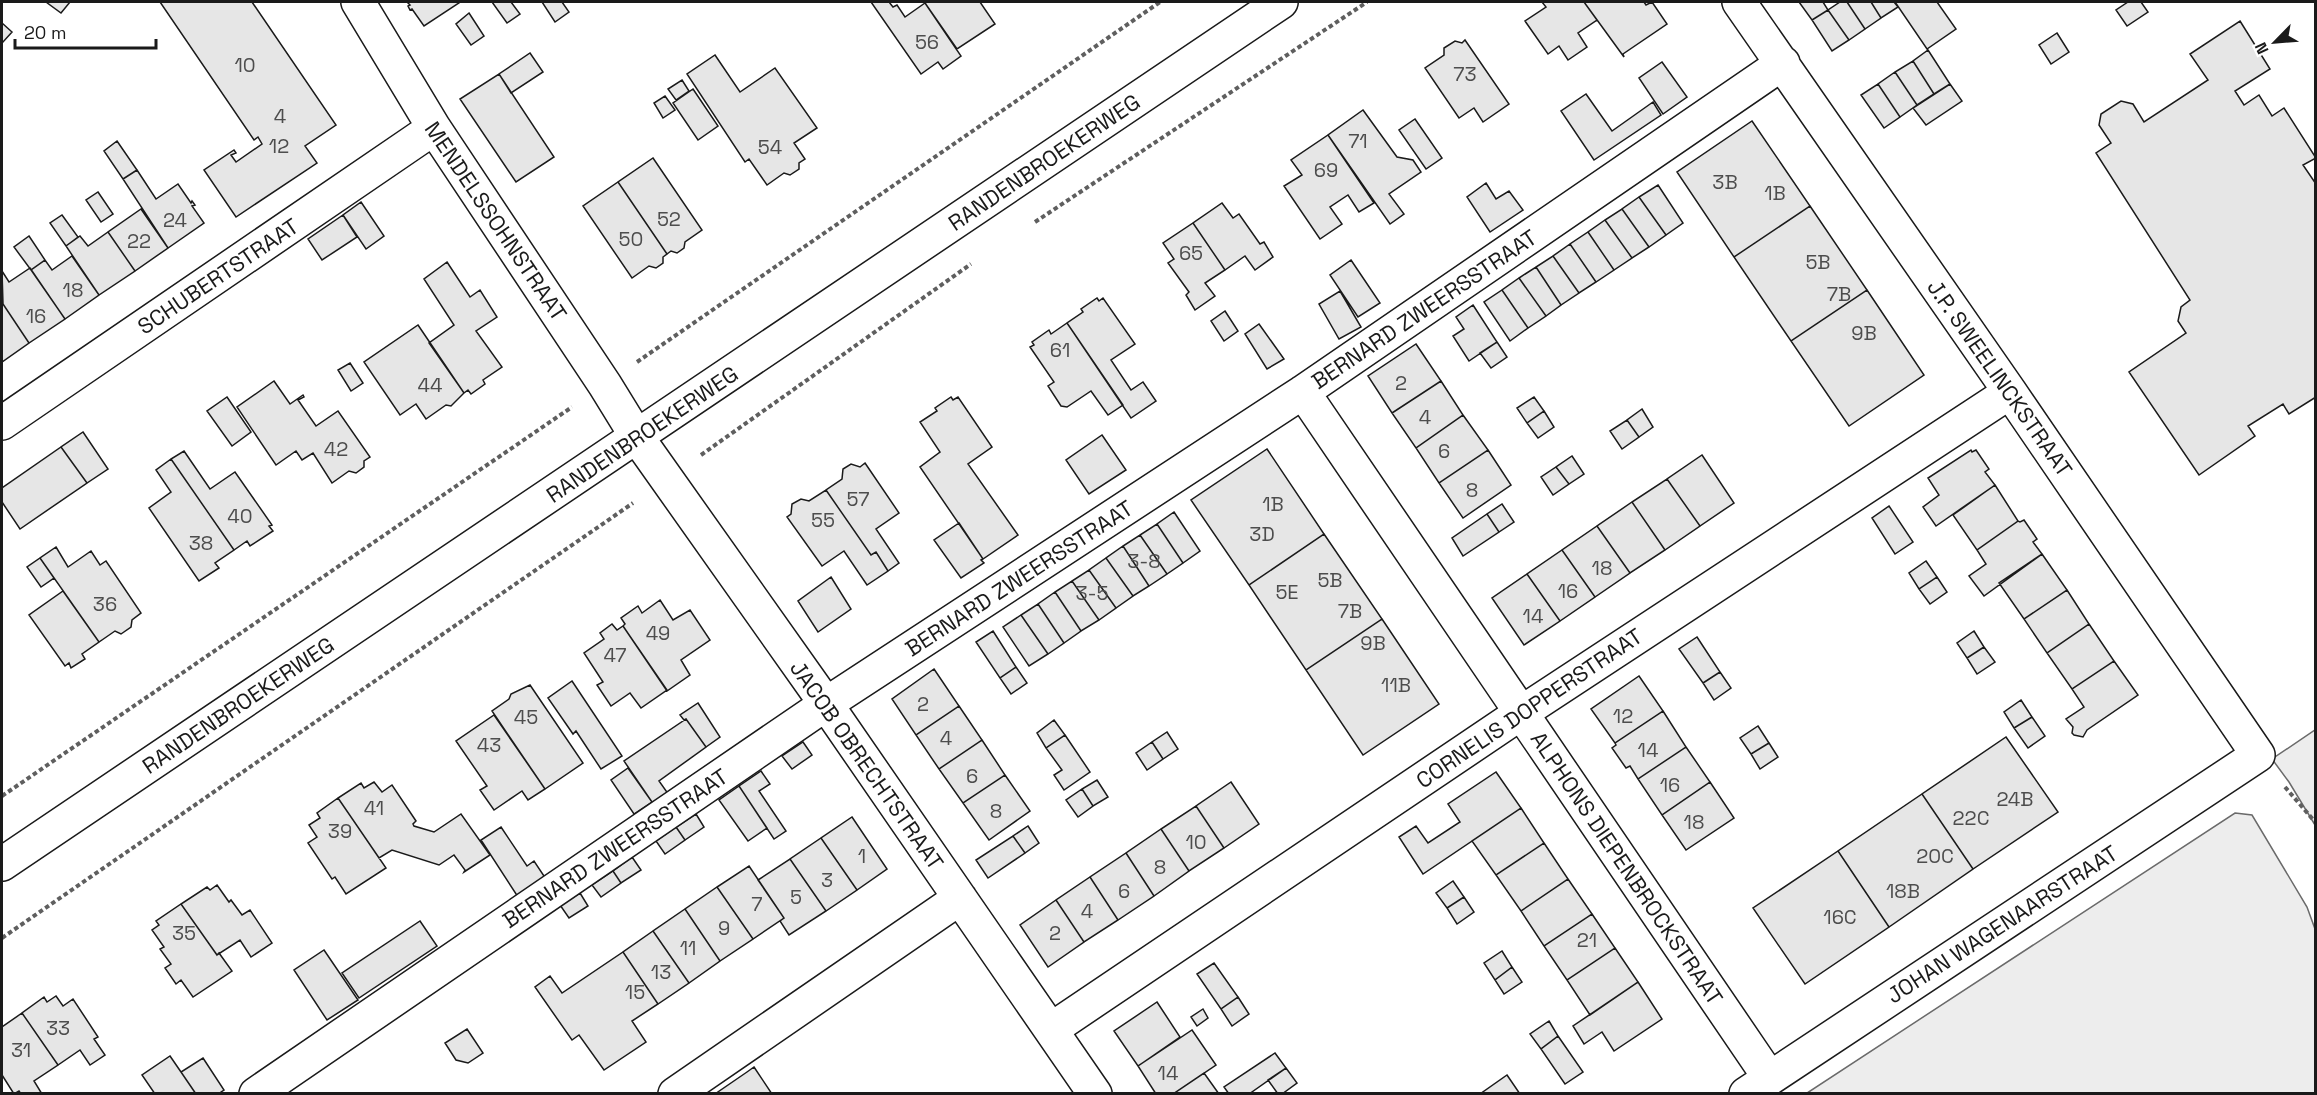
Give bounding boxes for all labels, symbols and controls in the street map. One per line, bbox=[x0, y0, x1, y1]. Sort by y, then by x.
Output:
scale bar bbox=[15, 12, 156, 50]
north arrow bbox=[2245, 12, 2305, 72]
text: 20 m bbox=[24, 21, 67, 44]
house number: 56 bbox=[915, 29, 939, 55]
text: N bbox=[2250, 39, 2274, 57]
house number: 10 bbox=[234, 52, 256, 78]
house number: 73 bbox=[1453, 61, 1477, 87]
street label: RANDENBROEKERWEG bbox=[943, 87, 1145, 237]
house number: 4 bbox=[274, 103, 286, 129]
street label: MENDELSSOHNSTRAAT bbox=[419, 116, 573, 326]
house number: 71 bbox=[1348, 128, 1368, 154]
house number: 12 bbox=[269, 133, 289, 159]
house number: 54 bbox=[758, 134, 782, 160]
house number: 69 bbox=[1314, 157, 1338, 183]
house number: 3B bbox=[1712, 169, 1738, 195]
house number: 1B bbox=[1764, 180, 1786, 206]
house number: 52 bbox=[657, 206, 681, 232]
house number: 24 bbox=[163, 207, 187, 233]
street label: SCHUBERTSTRAAT bbox=[132, 212, 304, 340]
street label: BERNARD ZWEERSSTRAAT bbox=[1306, 223, 1542, 395]
house number: 50 bbox=[619, 226, 643, 252]
house number: 22 bbox=[127, 228, 151, 254]
house number: 65 bbox=[1179, 240, 1203, 266]
house number: 5B bbox=[1805, 249, 1831, 275]
street label: J.P. SWEELINCKSTRAAT bbox=[1921, 274, 2079, 482]
house number: 18 bbox=[63, 277, 83, 303]
house number: 7B bbox=[1827, 281, 1851, 307]
house number: 16 bbox=[26, 303, 46, 329]
house number: 9B bbox=[1851, 320, 1877, 346]
house number: 61 bbox=[1050, 337, 1070, 363]
street label: RANDENBROEKERWEG bbox=[541, 359, 743, 509]
house number: 2 bbox=[1395, 370, 1407, 396]
house number: 44 bbox=[418, 372, 443, 398]
house number: 4 bbox=[1419, 404, 1431, 430]
house number: 42 bbox=[324, 436, 348, 462]
house number: 6 bbox=[1438, 438, 1450, 464]
house number: 8 bbox=[1466, 477, 1478, 503]
house number: 57 bbox=[846, 486, 870, 512]
house number: 1B bbox=[1262, 491, 1284, 517]
street label: BERNARD ZWEERSSTRAAT bbox=[900, 494, 1138, 662]
house number: 40 bbox=[227, 503, 253, 529]
house number: 55 bbox=[811, 507, 835, 533]
house number: 3D bbox=[1249, 521, 1275, 547]
house number: 38 bbox=[189, 530, 213, 556]
house number: 3-8 bbox=[1127, 548, 1161, 574]
house number: 18 bbox=[1592, 555, 1612, 581]
house number: 5B bbox=[1317, 567, 1343, 593]
house number: 16 bbox=[1558, 578, 1578, 604]
house number: 5E bbox=[1275, 579, 1299, 605]
house number: 3-5 bbox=[1075, 580, 1109, 606]
house number: 36 bbox=[93, 591, 117, 617]
house number: 7B bbox=[1338, 598, 1362, 624]
house number: 14 bbox=[1523, 603, 1543, 629]
house number: 49 bbox=[646, 620, 670, 646]
street label: CORNELIS DOPPERSTRAAT bbox=[1411, 622, 1648, 794]
street label: RANDENBROEKERWEG bbox=[137, 630, 339, 780]
house number: 9B bbox=[1360, 630, 1386, 656]
house number: 47 bbox=[603, 642, 627, 668]
street label: JACOB OBRECHTSTRAAT bbox=[784, 655, 950, 875]
house number: 11B bbox=[1381, 672, 1411, 698]
house number: 2 bbox=[917, 691, 929, 717]
house number: 12 bbox=[1613, 703, 1633, 729]
house number: 45 bbox=[514, 704, 538, 730]
house number: 4 bbox=[940, 725, 952, 751]
street label: ALPHONS DIEPENBROCKSTRAAT bbox=[1525, 726, 1729, 1010]
house number: 43 bbox=[477, 732, 501, 758]
house number: 14 bbox=[1638, 737, 1658, 763]
street label: BERNARD ZWEERSSTRAAT bbox=[497, 762, 733, 934]
house number: 6 bbox=[966, 763, 978, 789]
house number: 16 bbox=[1660, 772, 1680, 798]
house number: 24B bbox=[1996, 786, 2034, 812]
house number: 41 bbox=[364, 795, 384, 821]
house number: 8 bbox=[990, 798, 1002, 824]
house number: 22C bbox=[1953, 805, 1989, 831]
house number: 18 bbox=[1684, 809, 1704, 835]
house number: 39 bbox=[328, 818, 352, 844]
house number: 10 bbox=[1185, 829, 1207, 855]
street label: JOHAN WAGENAARSTRAAT bbox=[1881, 839, 2123, 1009]
house number: 1 bbox=[858, 843, 866, 869]
house number: 20C bbox=[1916, 843, 1954, 869]
house number: 8 bbox=[1154, 854, 1166, 880]
house number: 3 bbox=[821, 867, 833, 893]
house number: 6 bbox=[1118, 878, 1130, 904]
house number: 18B bbox=[1886, 878, 1920, 904]
house number: 5 bbox=[790, 884, 802, 910]
house number: 7 bbox=[751, 891, 763, 917]
house number: 4 bbox=[1081, 898, 1093, 924]
house number: 16C bbox=[1823, 904, 1857, 930]
house number: 9 bbox=[718, 915, 730, 941]
house number: 35 bbox=[172, 920, 196, 946]
house number: 2 bbox=[1049, 920, 1061, 946]
house number: 21 bbox=[1577, 927, 1597, 953]
house number: 11 bbox=[680, 935, 696, 961]
house number: 13 bbox=[651, 959, 671, 985]
house number: 15 bbox=[625, 979, 645, 1005]
house number: 33 bbox=[46, 1015, 70, 1041]
house number: 31 bbox=[11, 1037, 31, 1063]
house number: 14 bbox=[1158, 1060, 1178, 1086]

